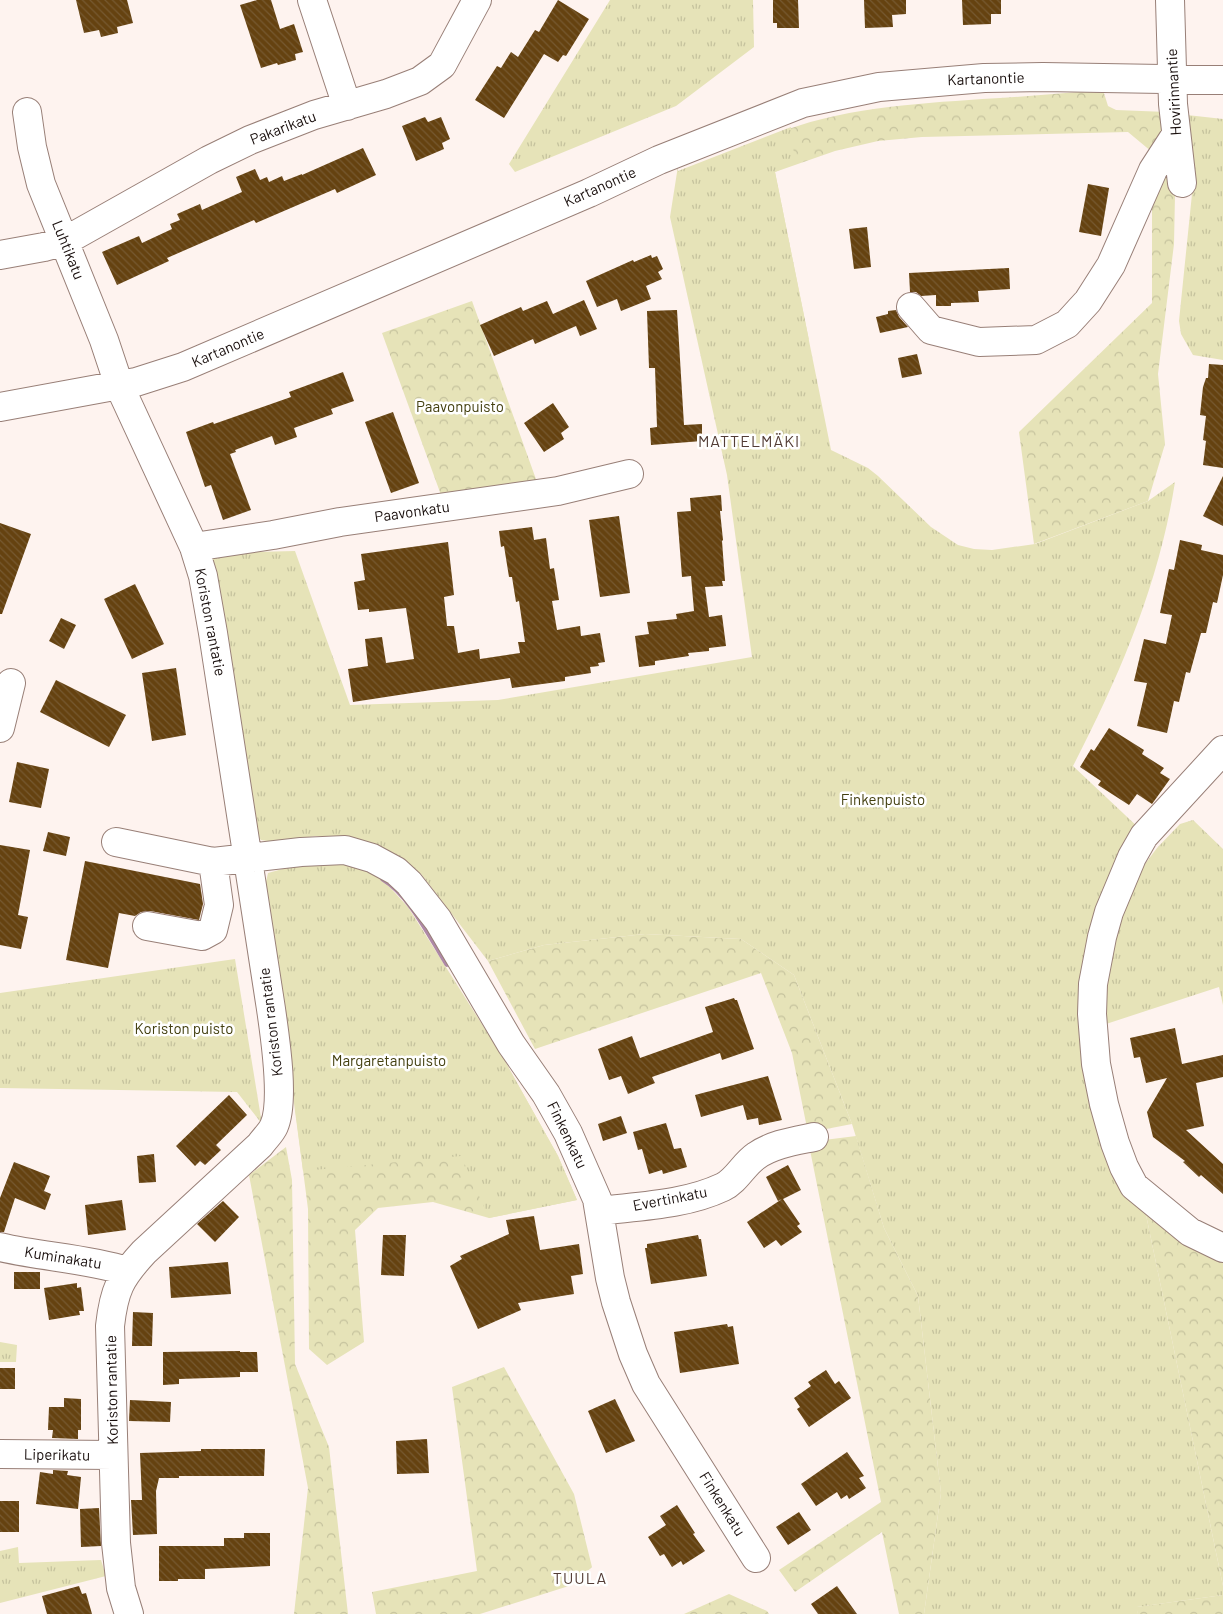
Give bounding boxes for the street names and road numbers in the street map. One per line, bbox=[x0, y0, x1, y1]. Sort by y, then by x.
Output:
street label: Hovirinnantie bbox=[1162, 48, 1184, 136]
street label: Kartanontie bbox=[947, 68, 1025, 88]
street label: Pakarikatu bbox=[247, 106, 318, 148]
street label: Kartanontie bbox=[561, 162, 638, 210]
street label: Luhtikatu bbox=[49, 217, 89, 282]
street label: Kartanontie bbox=[189, 324, 267, 370]
street label: Paavonkatu bbox=[373, 497, 451, 525]
street label: Koriston rantatie bbox=[192, 566, 230, 677]
street label: Koriston rantatie bbox=[254, 967, 286, 1078]
street label: Finkenkatu bbox=[544, 1098, 592, 1171]
street label: Evertinkatu bbox=[631, 1182, 709, 1214]
street label: Kuminakatu bbox=[23, 1242, 103, 1272]
street label: Koriston rantatie bbox=[101, 1335, 121, 1445]
street label: Liperikatu bbox=[24, 1444, 90, 1464]
street label: Finkenkatu bbox=[696, 1468, 750, 1539]

